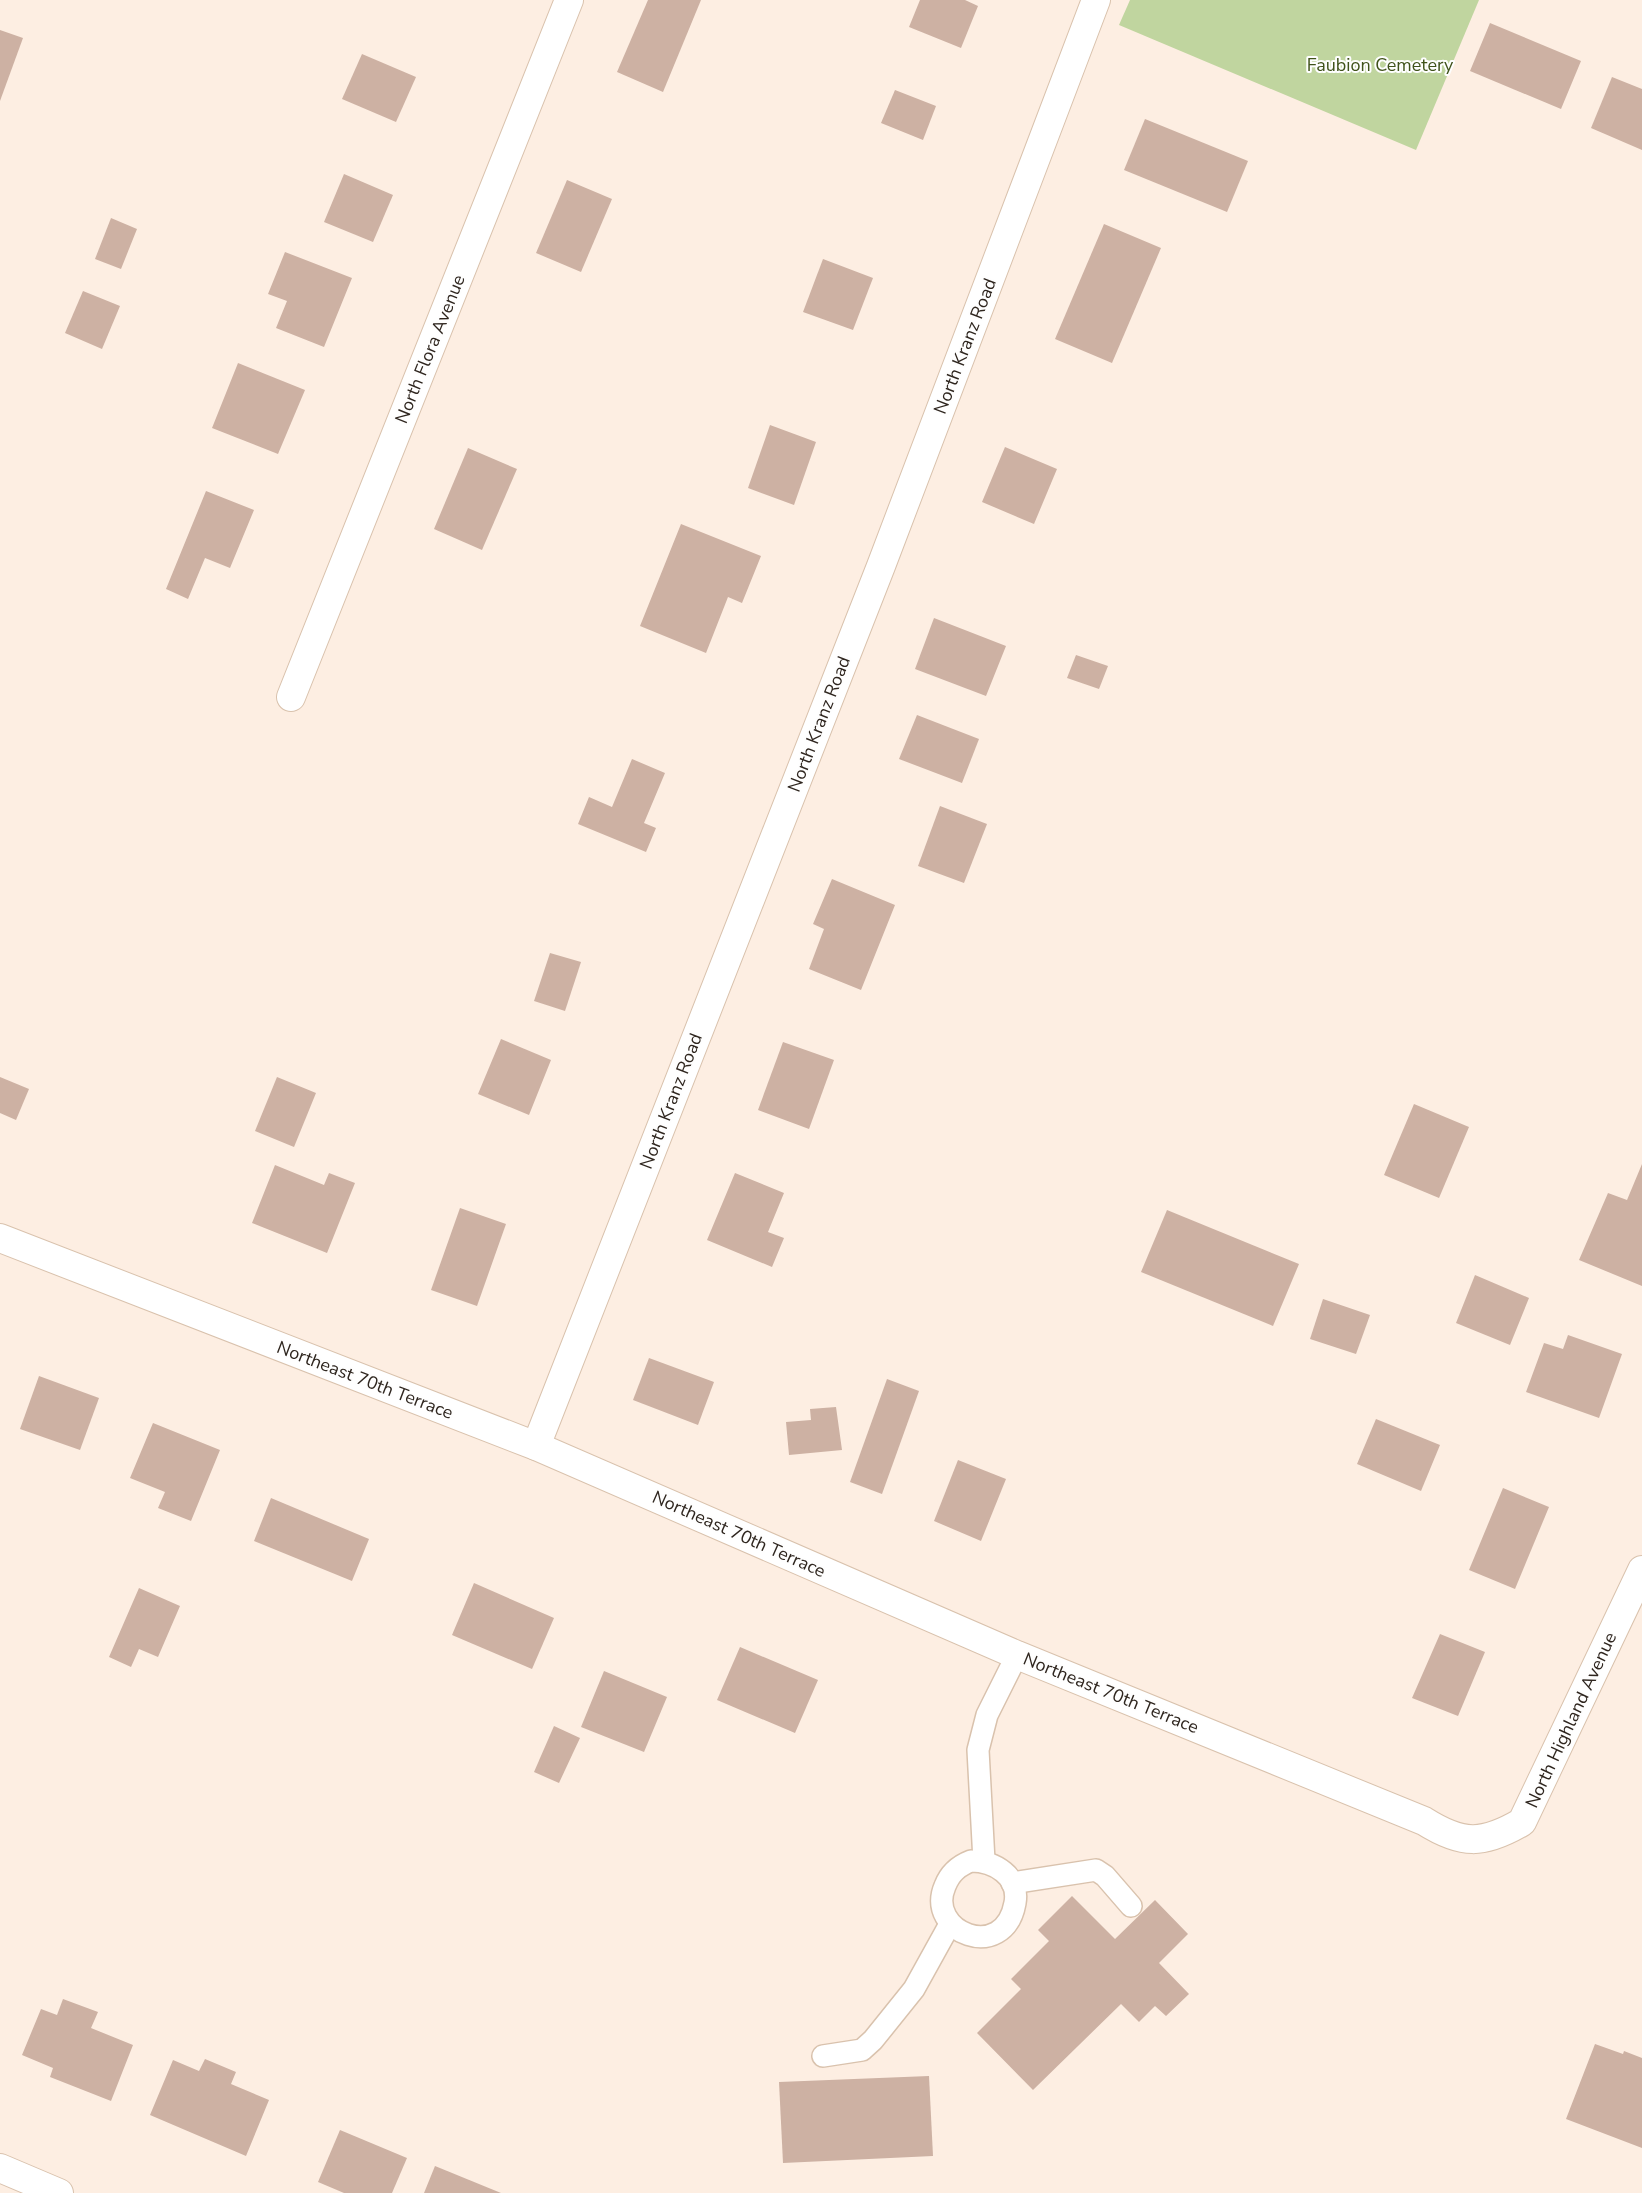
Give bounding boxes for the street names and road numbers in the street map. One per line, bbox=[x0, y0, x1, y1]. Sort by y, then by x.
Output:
street label: North Flora Avenue bbox=[389, 271, 471, 427]
street label: North Kranz Road bbox=[928, 275, 1002, 417]
street label: North Kranz Road bbox=[782, 653, 856, 795]
street label: North Kranz Road bbox=[634, 1030, 708, 1172]
street label: Northeast 70th Terrace bbox=[273, 1335, 457, 1425]
street label: Northeast 70th Terrace bbox=[649, 1485, 829, 1583]
street label: North Highland Avenue bbox=[1520, 1628, 1622, 1812]
street label: Northeast 70th Terrace bbox=[1020, 1647, 1202, 1739]

